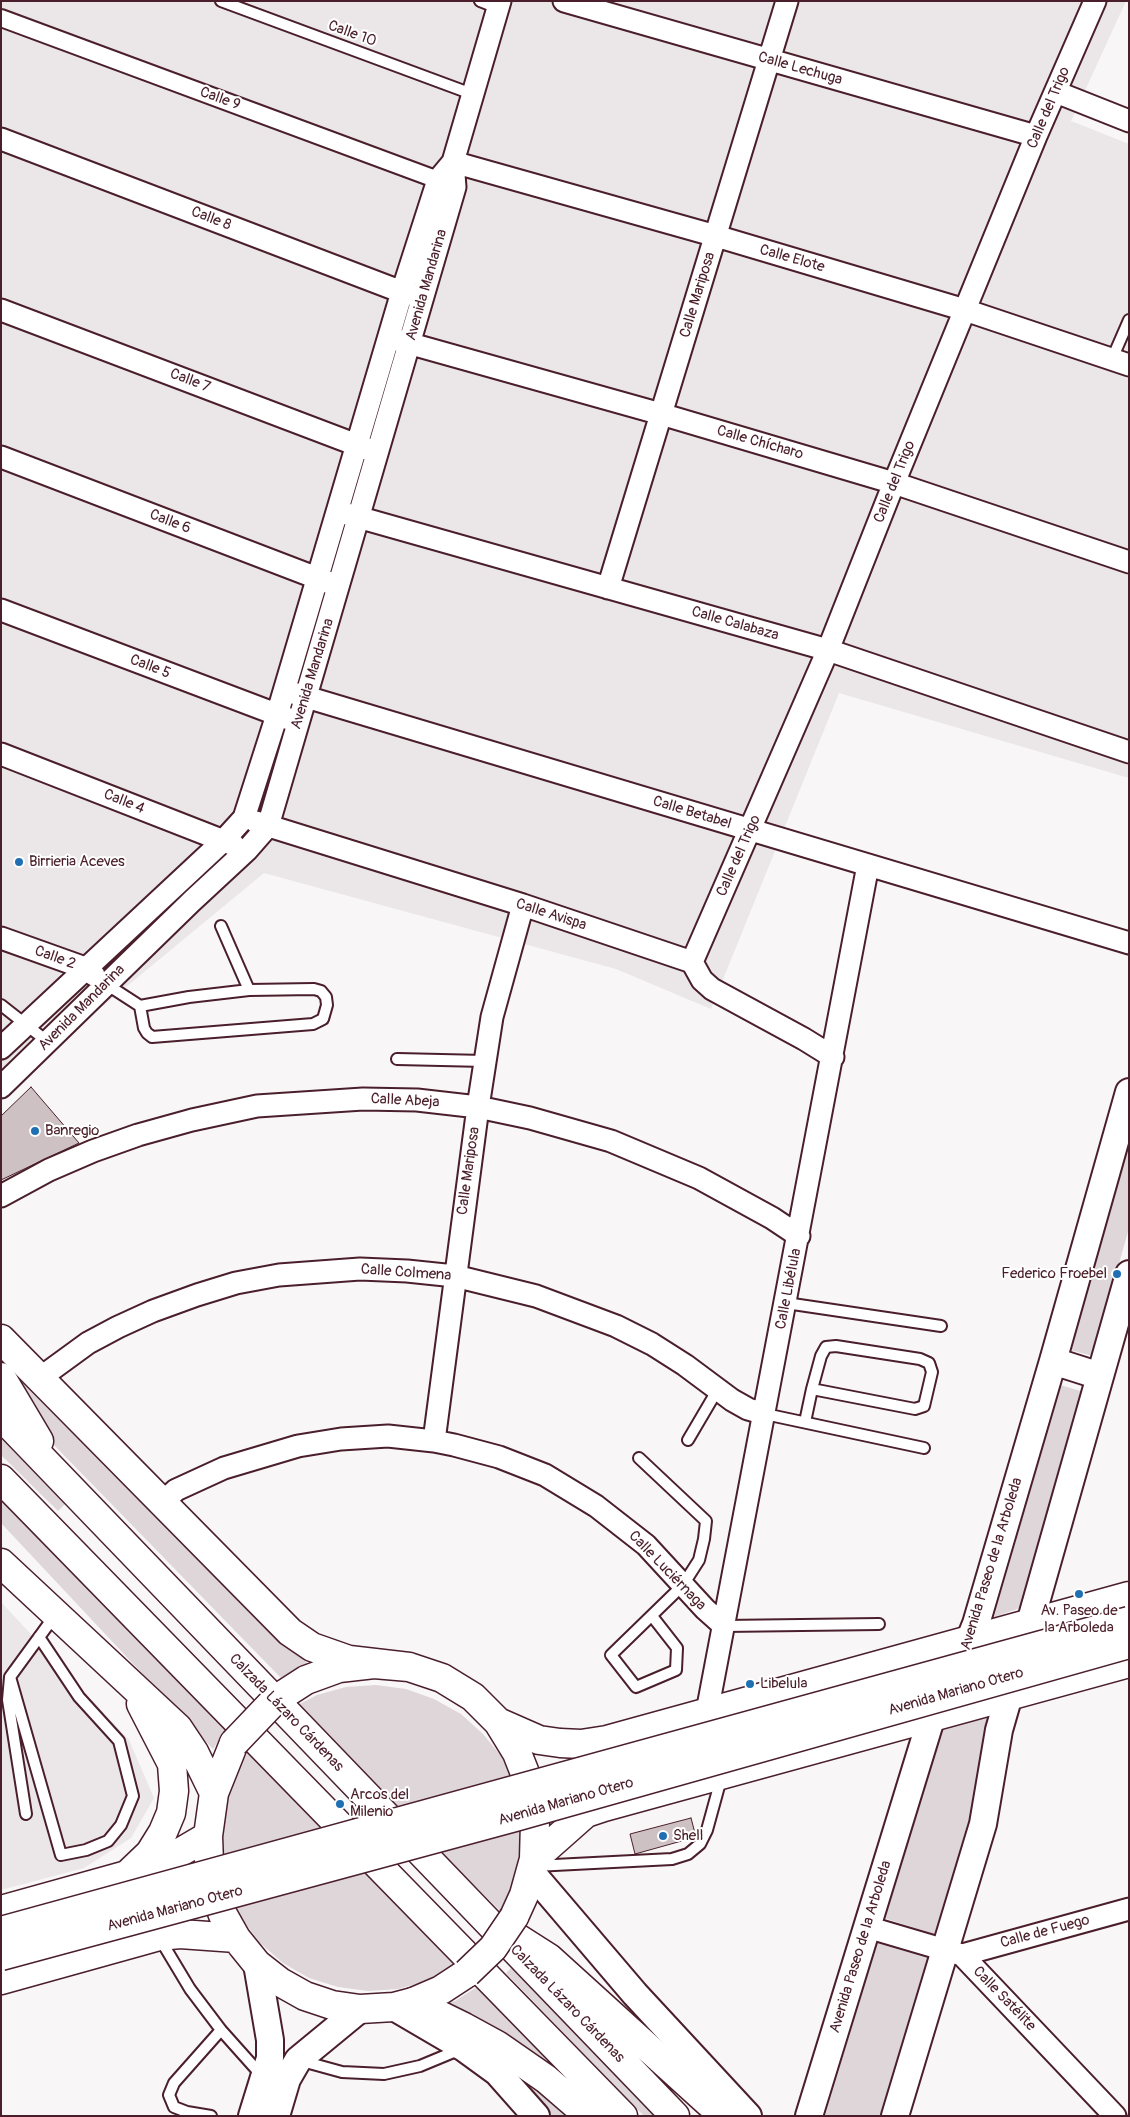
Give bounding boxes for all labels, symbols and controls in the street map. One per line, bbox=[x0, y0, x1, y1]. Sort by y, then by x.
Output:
street label: Calle 10 bbox=[325, 17, 379, 51]
street label: Calle Lechuga bbox=[756, 48, 844, 90]
street label: Calle del Trigo bbox=[1024, 64, 1074, 152]
street label: Calle 9 bbox=[197, 83, 243, 115]
street label: Calle 8 bbox=[188, 203, 234, 235]
street label: Avenida Mandarina bbox=[403, 227, 451, 343]
street label: Calle Elote bbox=[757, 241, 827, 277]
street label: Calle Mariposa bbox=[676, 250, 720, 340]
street label: Calle 7 bbox=[167, 365, 213, 397]
street label: Calle Chícharo bbox=[715, 422, 805, 464]
street label: Calle del Trigo bbox=[870, 438, 920, 526]
street label: Calle 6 bbox=[147, 506, 193, 538]
street label: Calle Calabaza bbox=[689, 603, 781, 645]
street label: Avenida Mandarina bbox=[288, 616, 338, 732]
street label: Calle 5 bbox=[127, 651, 173, 683]
street label: Calle 4 bbox=[101, 786, 147, 818]
street label: Calle Betabel bbox=[651, 793, 733, 833]
street label: Calle del Trigo bbox=[713, 812, 765, 900]
place label: Birrieria Aceves bbox=[29, 853, 125, 871]
marker: Birrieria Aceves bbox=[13, 856, 25, 868]
street label: Calle Avispa bbox=[513, 895, 589, 935]
street label: Calle 2 bbox=[32, 942, 78, 974]
street label: Avenida Mandarina bbox=[35, 961, 129, 1055]
street label: Calle Abeja bbox=[370, 1090, 440, 1112]
place label: Banregio bbox=[45, 1122, 99, 1140]
marker: Banregio bbox=[29, 1125, 41, 1137]
street label: Calle Mariposa bbox=[454, 1126, 484, 1216]
street label: Calle Libélula bbox=[772, 1247, 806, 1331]
street label: Calle Colmena bbox=[360, 1261, 452, 1285]
place label: Federico Froebel bbox=[1001, 1265, 1107, 1283]
marker: Federico Froebel bbox=[1111, 1268, 1123, 1280]
street label: Avenida Paseo de la Arboleda bbox=[957, 1476, 1027, 1652]
street label: Calle Luciérnaga bbox=[625, 1527, 709, 1615]
marker: Av. Paseo de la Arboleda bbox=[1073, 1588, 1085, 1600]
place label: Av. Paseo de la Arboleda bbox=[1040, 1602, 1118, 1637]
street label: Calzada Lázaro Cárdenas bbox=[225, 1650, 347, 1776]
street label: Avenida Mariano Otero bbox=[886, 1664, 1026, 1720]
place label: Libelula bbox=[760, 1675, 808, 1693]
marker: Libelula bbox=[744, 1678, 756, 1690]
street label: Avenida Mariano Otero bbox=[496, 1774, 636, 1830]
place label: Arcos del Milenio bbox=[350, 1786, 409, 1821]
marker: Arcos del Milenio bbox=[334, 1798, 346, 1810]
place label: Shell bbox=[673, 1827, 703, 1845]
marker: Shell bbox=[657, 1830, 669, 1842]
street label: Avenida Paseo de la Arboleda bbox=[826, 1859, 896, 2035]
street label: Avenida Mariano Otero bbox=[105, 1882, 245, 1936]
street label: Calle de Fuego bbox=[998, 1911, 1092, 1953]
street label: Calzada Lázaro Cárdenas bbox=[506, 1941, 628, 2067]
street label: Calle Satélite bbox=[969, 1963, 1039, 2035]

